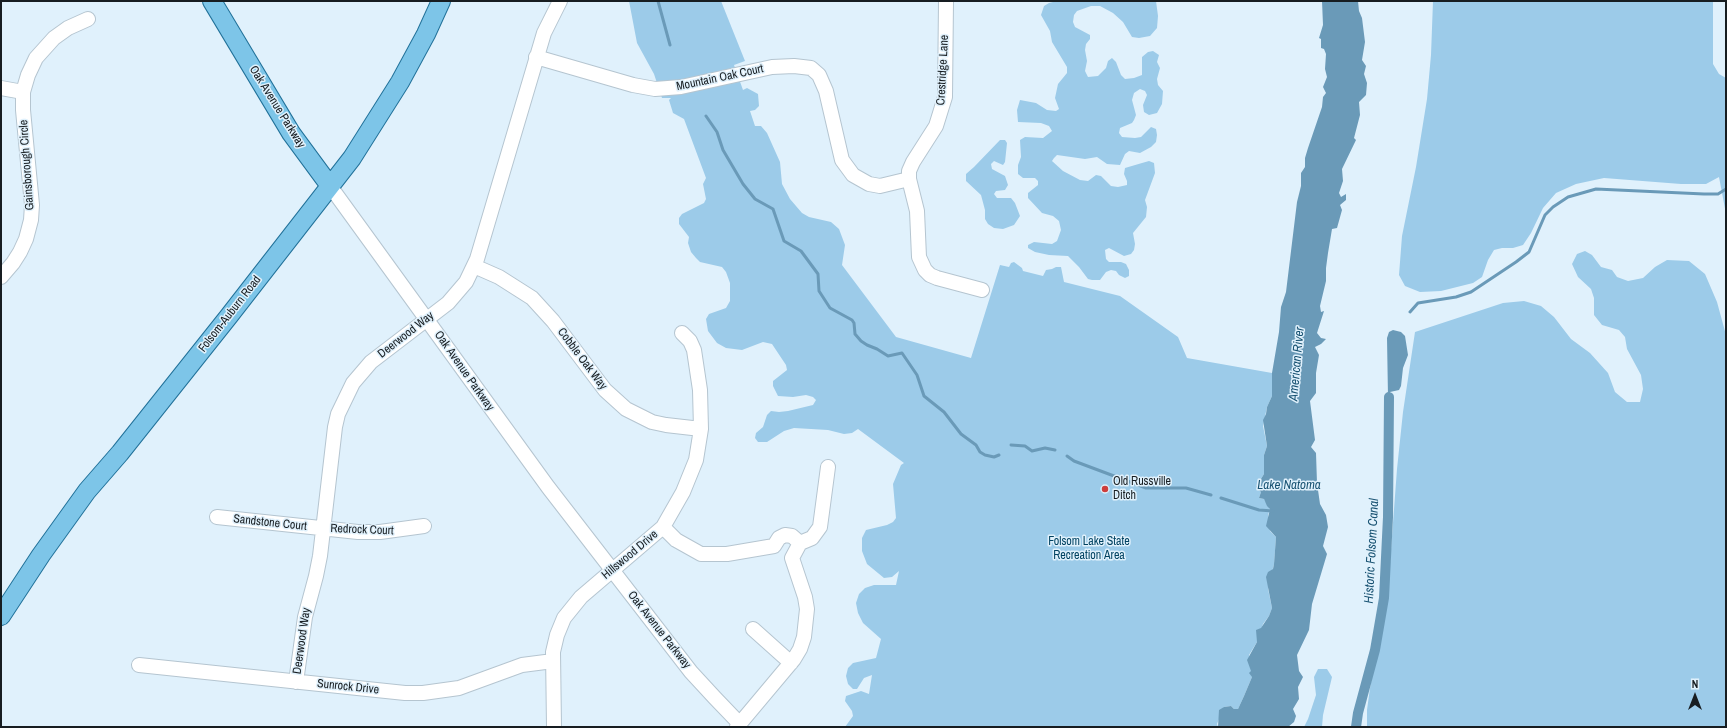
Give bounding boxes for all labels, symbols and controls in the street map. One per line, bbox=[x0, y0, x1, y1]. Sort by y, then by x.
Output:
street label: Crestridge Lane bbox=[934, 34, 952, 106]
street label: Mountain Oak Court bbox=[675, 62, 765, 94]
street label: Oak Avenue Parkway bbox=[246, 63, 308, 151]
street label: Gainsborough Circle bbox=[17, 119, 37, 211]
street label: Folsom-Auburn Road bbox=[196, 273, 264, 355]
street label: Deerwood Way bbox=[375, 309, 437, 361]
street label: Cobble Oak Way bbox=[554, 325, 610, 393]
water label: American River bbox=[1286, 326, 1308, 402]
street label: Oak Avenue Parkway bbox=[431, 328, 497, 414]
place label: Old Russville Ditch bbox=[1113, 475, 1171, 503]
water label: Lake Natoma bbox=[1257, 478, 1321, 494]
marker: Old Russville Ditch bbox=[1100, 484, 1110, 494]
water label: Historic Folsom Canal bbox=[1361, 498, 1383, 604]
street label: Sandstone Court bbox=[233, 512, 307, 534]
street label: Redrock Court bbox=[330, 522, 394, 538]
street label: Hillswood Drive bbox=[599, 527, 661, 583]
park label: Folsom Lake State Recreation Area bbox=[1048, 535, 1130, 563]
street label: Oak Avenue Parkway bbox=[624, 588, 694, 672]
street label: Deerwood Way bbox=[290, 607, 314, 675]
north arrow bbox=[1675, 676, 1715, 716]
street label: Sunrock Drive bbox=[316, 677, 380, 697]
text: N bbox=[1692, 677, 1698, 691]

